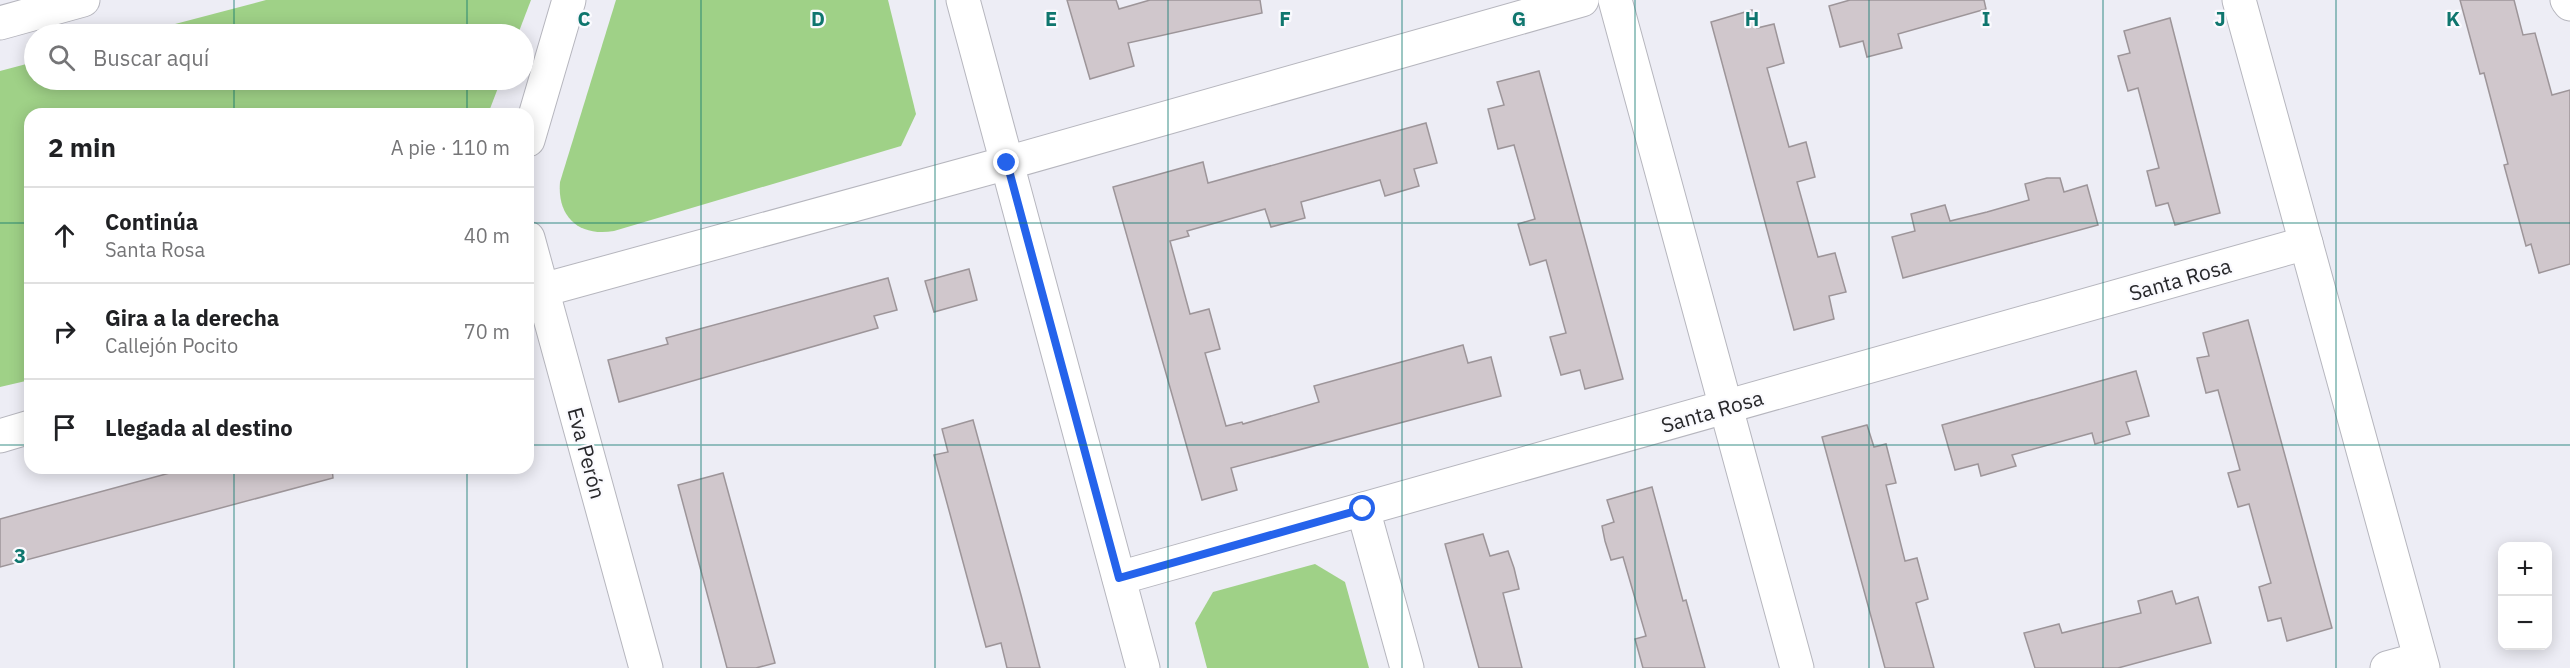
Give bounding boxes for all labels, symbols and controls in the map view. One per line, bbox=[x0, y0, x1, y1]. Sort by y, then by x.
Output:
text: C bbox=[577, 5, 591, 32]
text: D bbox=[811, 5, 825, 32]
text: E bbox=[1045, 5, 1057, 32]
text: F bbox=[1279, 5, 1291, 32]
text: G bbox=[1512, 5, 1526, 32]
text: H bbox=[1745, 5, 1759, 32]
text: I bbox=[1982, 5, 1990, 32]
text: J bbox=[2214, 5, 2226, 32]
text: K bbox=[2446, 5, 2460, 32]
search box bbox=[24, 24, 534, 90]
icon: search bbox=[45, 41, 78, 74]
text: Buscar aquí bbox=[93, 43, 209, 72]
text: 2 min bbox=[48, 130, 116, 164]
text: A pie · 110 m bbox=[391, 134, 510, 161]
route end bbox=[993, 149, 1019, 175]
text: Continúa bbox=[105, 207, 198, 236]
icon: ahead bbox=[48, 219, 81, 252]
text: 40 m bbox=[464, 222, 510, 249]
text: Santa Rosa bbox=[105, 236, 205, 263]
street label: Santa Rosa bbox=[2126, 251, 2234, 307]
text: Gira a la derecha bbox=[105, 303, 279, 332]
icon: right bbox=[48, 315, 81, 348]
text: 70 m bbox=[464, 318, 510, 345]
text: Callejón Pocito bbox=[105, 332, 238, 359]
street label: Santa Rosa bbox=[1658, 383, 1766, 439]
street label: Eva Perón bbox=[561, 404, 613, 502]
icon: arrive bbox=[48, 411, 81, 444]
text: Llegada al destino bbox=[105, 413, 293, 442]
route start bbox=[1349, 495, 1375, 521]
text: 3 bbox=[14, 542, 26, 569]
map controls bbox=[2498, 542, 2552, 650]
button: + bbox=[2498, 542, 2552, 596]
button: − bbox=[2498, 596, 2552, 650]

